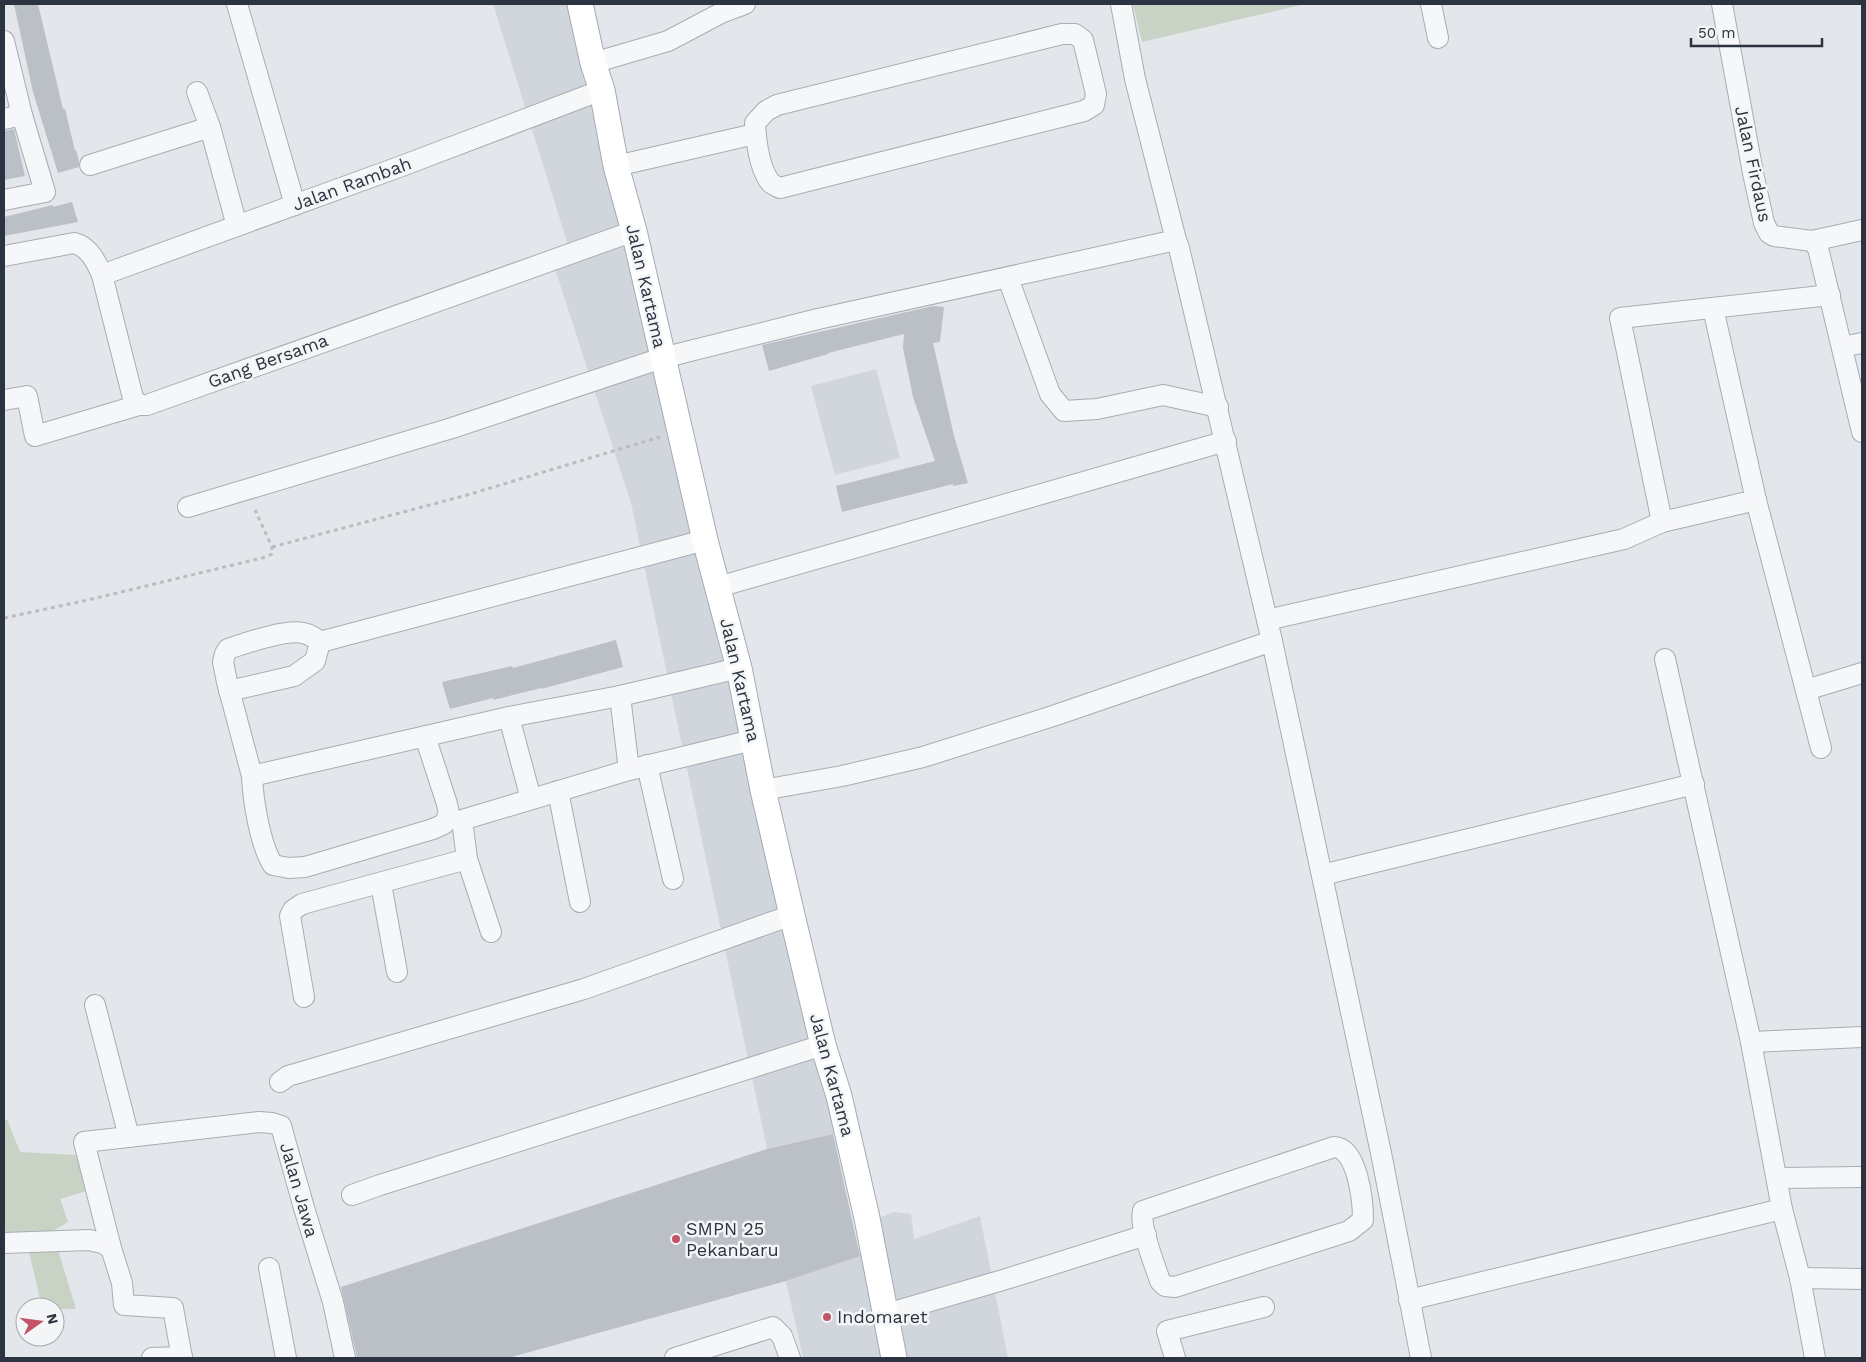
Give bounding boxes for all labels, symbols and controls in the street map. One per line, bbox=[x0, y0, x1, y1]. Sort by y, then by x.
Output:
scale bar bbox=[1691, 15, 1822, 47]
text: 50 m bbox=[1698, 24, 1735, 42]
street label: Jalan Firdaus bbox=[1731, 104, 1776, 224]
street label: Jalan Rambah bbox=[290, 152, 414, 215]
street label: Jalan Kartama bbox=[622, 222, 671, 350]
street label: Gang Bersama bbox=[205, 329, 331, 392]
street label: Jalan Kartama bbox=[716, 616, 765, 744]
street label: Jalan Kartama bbox=[806, 1011, 859, 1139]
street label: Jalan Jawa bbox=[276, 1140, 323, 1240]
place label: SMPN 25 Pekanbaru bbox=[686, 1218, 778, 1260]
marker: SMPN 25 Pekanbaru bbox=[670, 1233, 682, 1245]
north arrow bbox=[15, 1297, 65, 1347]
place label: Indomaret bbox=[837, 1306, 928, 1327]
marker: Indomaret bbox=[821, 1311, 833, 1323]
text: N bbox=[44, 1312, 62, 1326]

